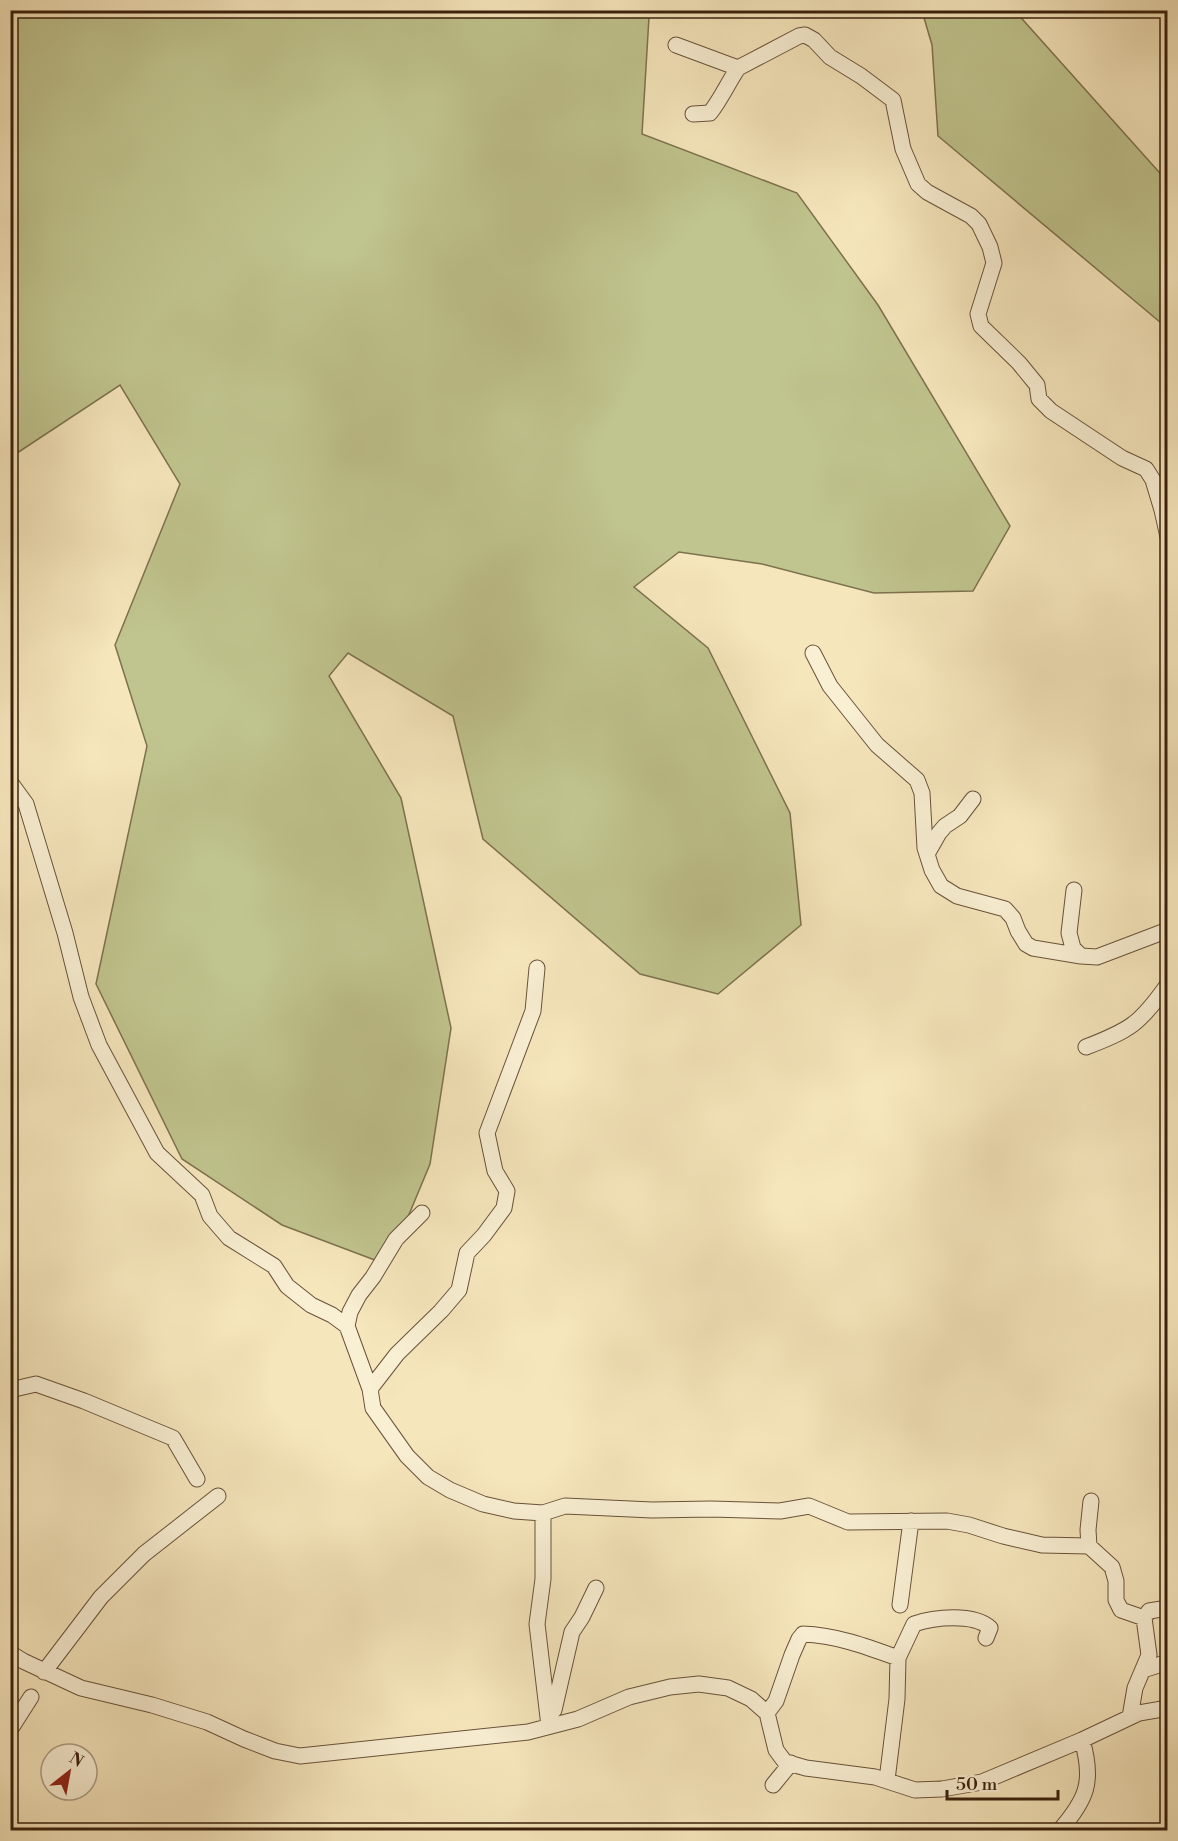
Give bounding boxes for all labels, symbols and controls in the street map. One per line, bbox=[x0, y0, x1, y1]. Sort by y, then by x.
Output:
north arrow bbox=[39, 1742, 99, 1802]
text: N bbox=[66, 1748, 87, 1772]
scale bar bbox=[947, 1763, 1058, 1801]
text: 50 m bbox=[956, 1773, 998, 1796]

